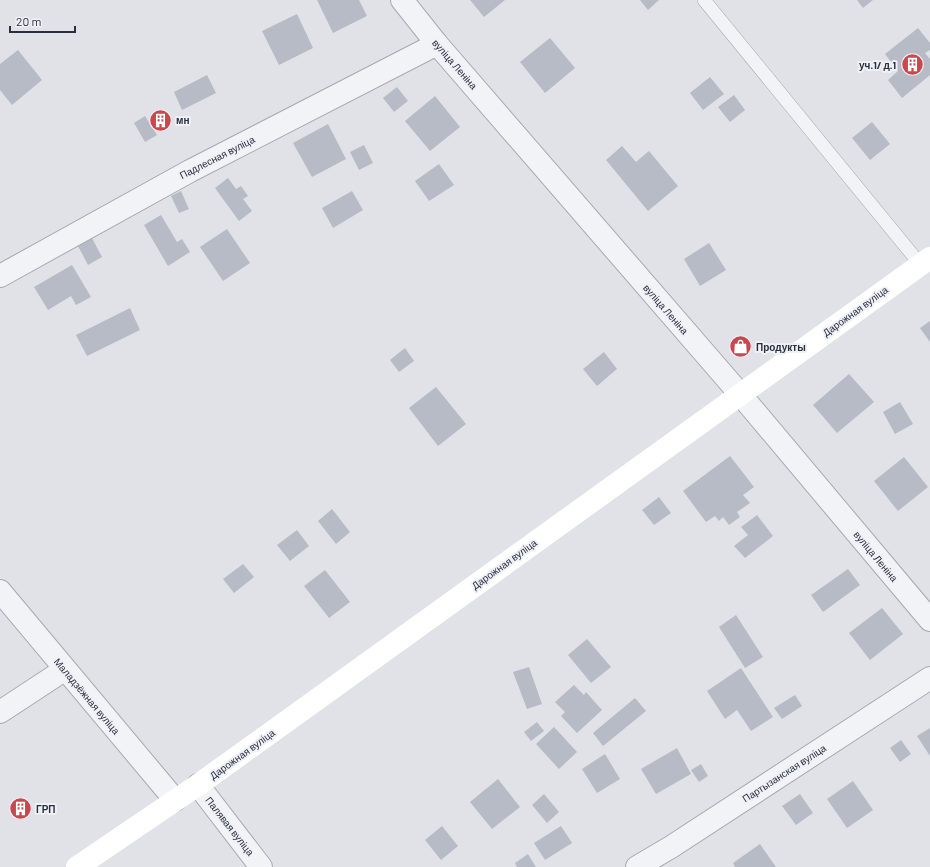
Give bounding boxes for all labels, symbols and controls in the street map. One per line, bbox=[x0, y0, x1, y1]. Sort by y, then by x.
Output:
scale bar bbox=[10, 8, 75, 34]
text: 20 m bbox=[16, 14, 42, 28]
street label: вуліца Леніна bbox=[430, 37, 480, 92]
building icon: уч.1/ д.1 bbox=[899, 52, 925, 78]
place label: уч.1/ д.1 bbox=[859, 59, 896, 71]
building icon: мн bbox=[148, 107, 174, 133]
place label: мн bbox=[176, 114, 189, 126]
street label: Падлесная вуліца bbox=[177, 133, 257, 181]
street label: вуліца Леніна bbox=[641, 282, 691, 337]
street label: Дарожная вуліца bbox=[820, 283, 890, 339]
shop icon: Продукты bbox=[727, 334, 753, 360]
place label: Продукты bbox=[756, 341, 806, 353]
street label: вуліца Леніна bbox=[851, 528, 901, 584]
street label: Дарожная вуліца bbox=[469, 536, 539, 592]
street label: Маладзёжная вуліца bbox=[52, 655, 123, 737]
street label: Дарожная вуліца bbox=[207, 726, 277, 782]
street label: Партызанская вуліца bbox=[740, 741, 828, 805]
street label: Палявая вуліца bbox=[203, 794, 257, 858]
building icon: ГРП bbox=[8, 796, 34, 822]
place label: ГРП bbox=[36, 803, 56, 815]

